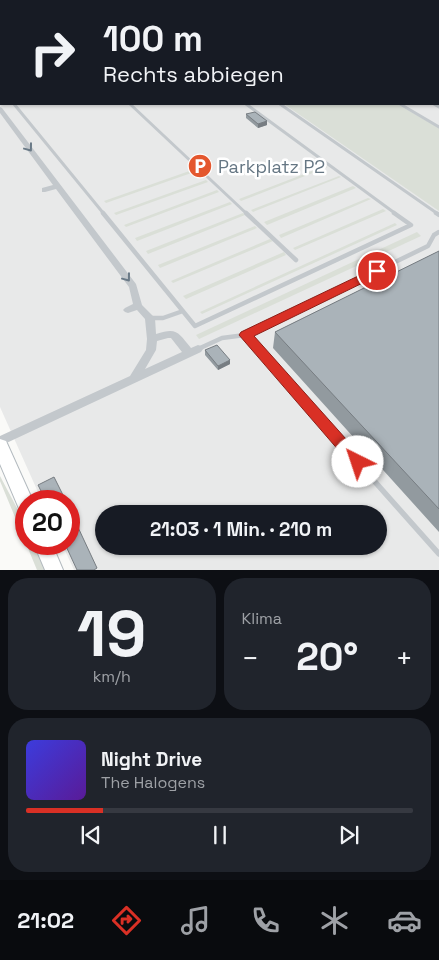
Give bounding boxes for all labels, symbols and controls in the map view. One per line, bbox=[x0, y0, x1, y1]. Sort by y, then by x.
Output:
text: 100 m bbox=[103, 17, 203, 61]
icon: right bbox=[20, 20, 85, 85]
text: Rechts abbiegen bbox=[103, 60, 284, 88]
one-way arrow bbox=[24, 142, 32, 151]
parking icon: Parkplatz P2 bbox=[187, 153, 213, 179]
place label: Parkplatz P2 bbox=[218, 155, 325, 178]
pin bbox=[356, 250, 398, 292]
icon: arrive bbox=[363, 257, 391, 285]
one-way arrow bbox=[121, 272, 130, 282]
position arrow bbox=[331, 435, 383, 487]
speed limit sign: 20 bbox=[15, 490, 80, 555]
text: 21:03 · 1 Min. · 210 m bbox=[150, 517, 332, 542]
text: 19 bbox=[77, 592, 147, 675]
text: Klima bbox=[242, 608, 282, 629]
text: 20° bbox=[296, 633, 358, 681]
text: − bbox=[242, 640, 259, 676]
text: + bbox=[396, 640, 413, 676]
text: km/h bbox=[93, 666, 131, 687]
text: Night Drive bbox=[101, 747, 202, 772]
text: The Halogens bbox=[101, 772, 205, 793]
icon: previous bbox=[77, 821, 105, 849]
icon: pause bbox=[206, 821, 234, 849]
icon: next bbox=[335, 821, 363, 849]
icon: directions bbox=[109, 903, 144, 938]
icon: music bbox=[178, 903, 213, 938]
icon: phone bbox=[248, 903, 283, 938]
icon: climate bbox=[317, 903, 352, 938]
icon: car bbox=[387, 903, 422, 938]
text: 21:02 bbox=[17, 906, 74, 934]

